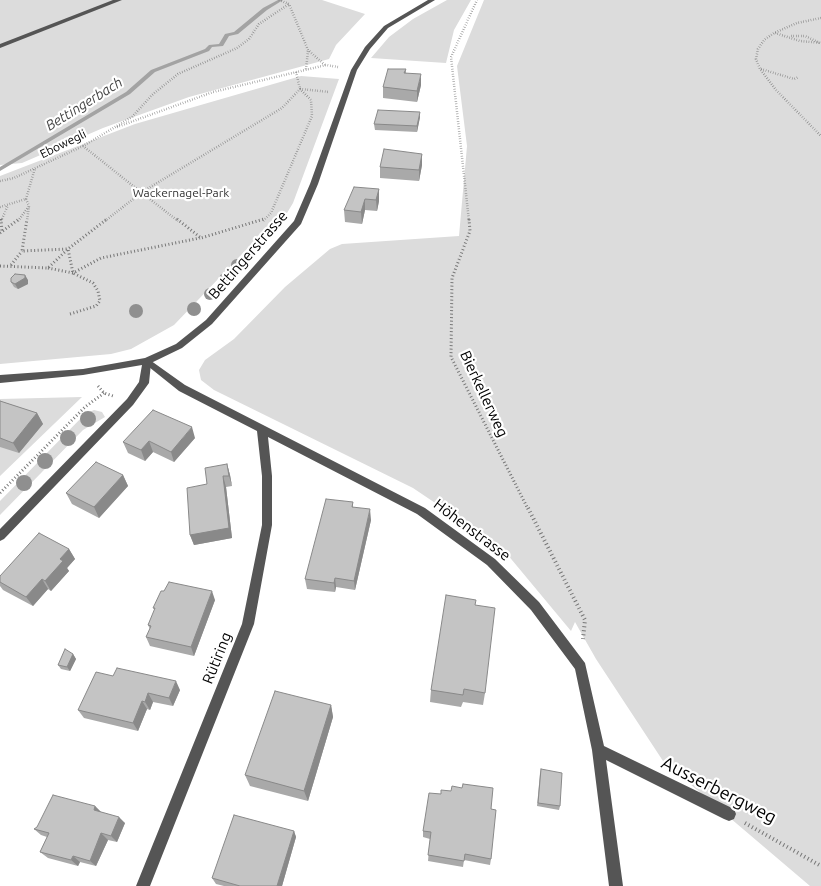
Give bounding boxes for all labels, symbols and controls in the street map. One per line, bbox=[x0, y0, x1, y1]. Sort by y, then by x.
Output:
water label: Bettingerbach bbox=[42, 74, 126, 134]
street label: Ebowegli bbox=[38, 127, 88, 161]
park label: Wackernagel-Park bbox=[133, 186, 229, 200]
street label: Bettingerstrasse bbox=[205, 207, 291, 303]
street label: Bierkellerweg bbox=[456, 348, 512, 440]
street label: Höhenstrasse bbox=[430, 495, 514, 565]
street label: Rütiring bbox=[199, 630, 235, 686]
street label: Ausserbergweg bbox=[658, 752, 780, 828]

